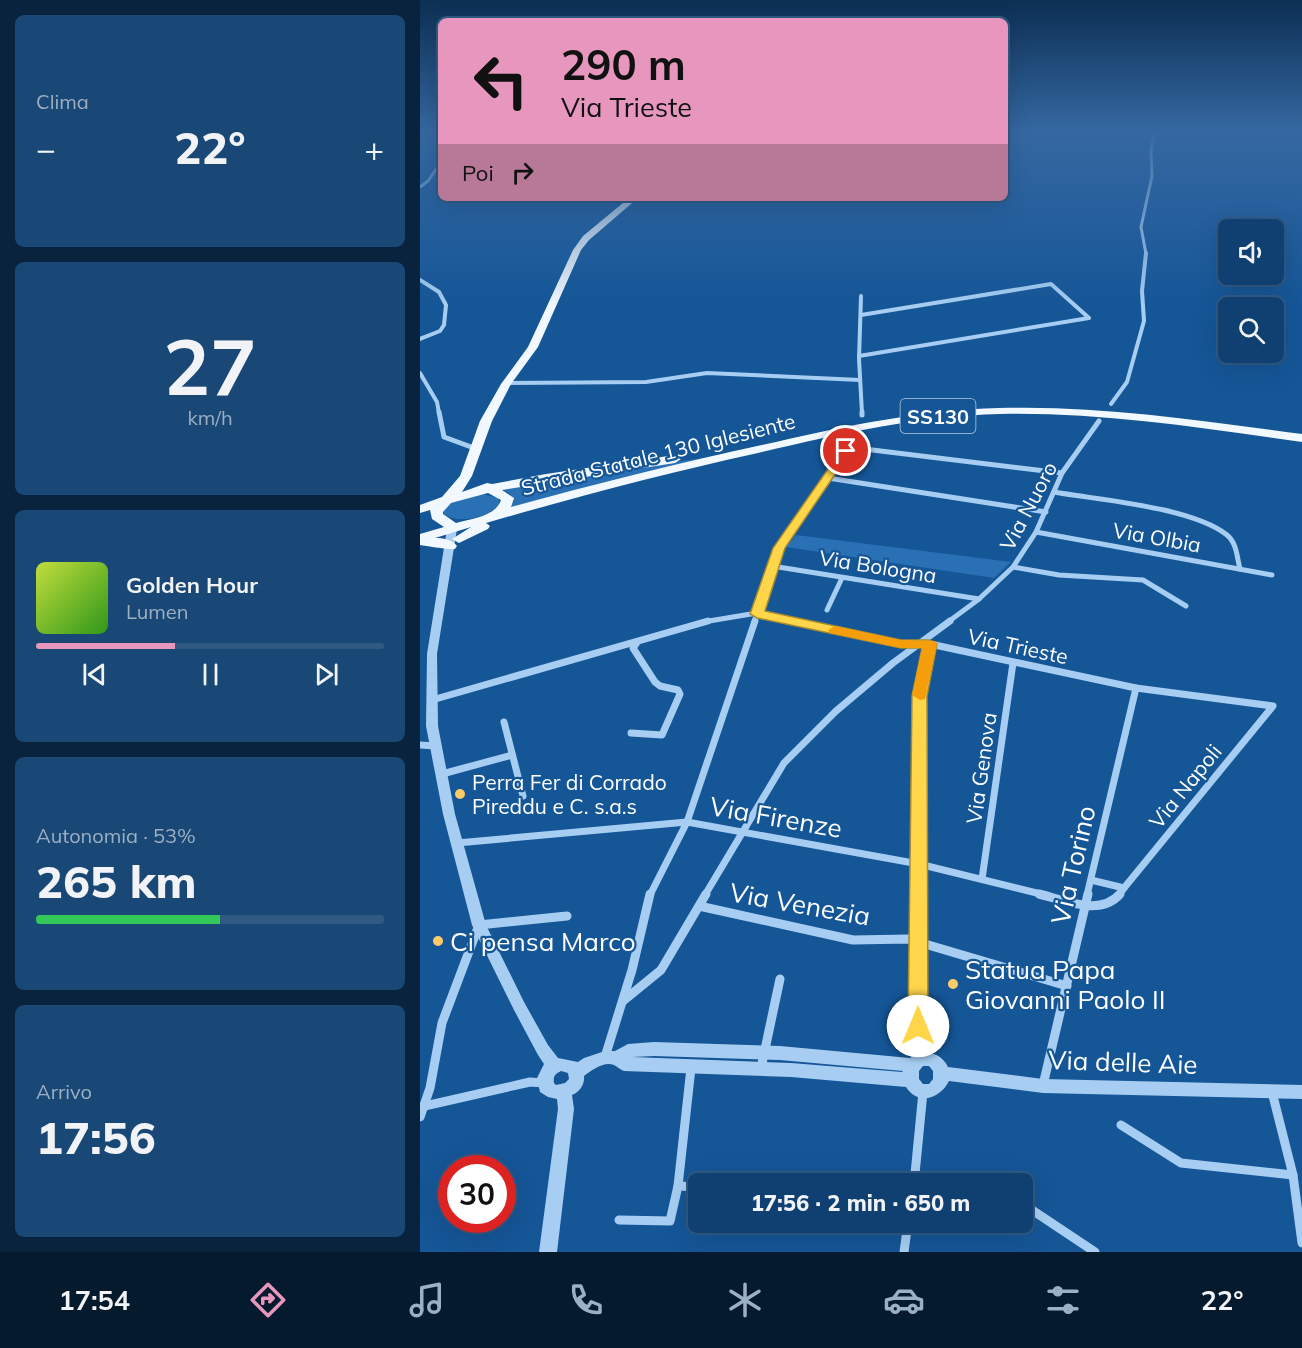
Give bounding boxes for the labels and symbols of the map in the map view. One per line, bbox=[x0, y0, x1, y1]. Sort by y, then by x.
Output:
road number: SS130 bbox=[900, 399, 976, 433]
street label: Strada Statale 130 Iglesiente bbox=[518, 407, 798, 501]
pin bbox=[820, 425, 871, 476]
street label: Via Nuoro bbox=[994, 457, 1062, 555]
street label: Via Olbia bbox=[1111, 516, 1203, 558]
street label: Via Bologna bbox=[817, 544, 939, 588]
street label: Via Trieste bbox=[965, 623, 1071, 669]
street label: Via Genova bbox=[960, 711, 1002, 825]
street label: Via Napoli bbox=[1143, 739, 1227, 833]
place label: Perra Fer di Corrado Pireddu e C. s.a.s bbox=[472, 769, 667, 819]
marker: Perra Fer di Corrado Pireddu e C. s.a.s bbox=[453, 787, 467, 801]
street label: Via Firenze bbox=[707, 789, 845, 845]
street label: Via Torino bbox=[1043, 802, 1103, 928]
street label: Via Venezia bbox=[727, 875, 873, 933]
place label: Ci pensa Marco bbox=[450, 925, 636, 958]
marker: Ci pensa Marco bbox=[431, 934, 445, 948]
place label: Statua Papa Giovanni Paolo II bbox=[965, 953, 1165, 1016]
marker: Statua Papa Giovanni Paolo II bbox=[946, 977, 960, 991]
position arrow bbox=[886, 994, 950, 1058]
street label: Via delle Aie bbox=[1048, 1043, 1198, 1081]
speed limit sign: 30 bbox=[438, 1155, 516, 1233]

